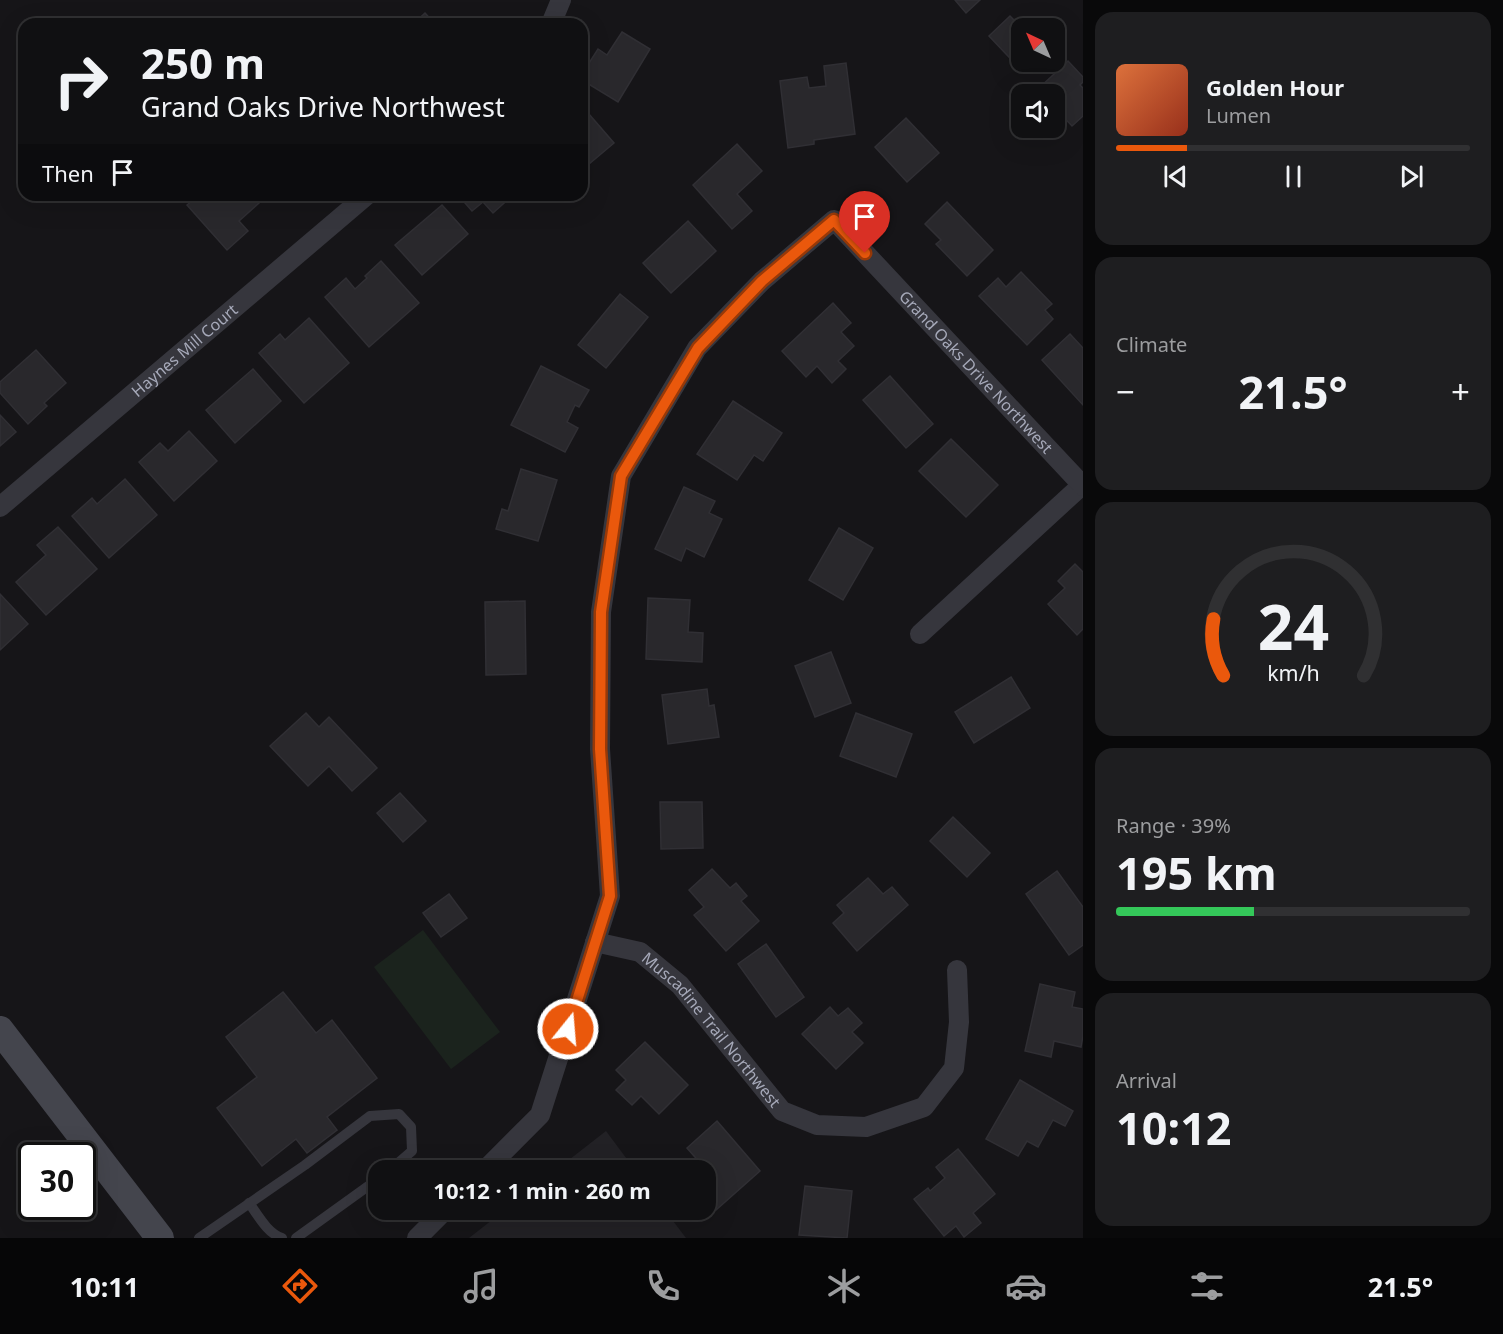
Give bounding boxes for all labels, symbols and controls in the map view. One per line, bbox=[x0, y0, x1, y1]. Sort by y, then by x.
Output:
north arrow bbox=[1011, 18, 1065, 72]
map controls bbox=[1011, 18, 1065, 138]
text: 250 m bbox=[141, 34, 265, 91]
icon: right bbox=[42, 42, 120, 120]
text: Golden Hour bbox=[1206, 72, 1344, 102]
button: sound bbox=[1011, 84, 1065, 138]
text: Grand Oaks Drive Northwest bbox=[141, 88, 505, 125]
text: Lumen bbox=[1206, 102, 1271, 129]
icon: arrive bbox=[106, 156, 139, 189]
text: Then bbox=[42, 158, 94, 188]
icon: previous bbox=[1159, 160, 1192, 193]
icon: pause bbox=[1277, 160, 1310, 193]
icon: next bbox=[1395, 160, 1428, 193]
pin bbox=[839, 191, 890, 253]
icon: arrive bbox=[848, 200, 881, 233]
street label: Grand Oaks Drive Northwest bbox=[894, 286, 1058, 458]
street label: Haynes Mill Court bbox=[127, 299, 242, 402]
text: Climate bbox=[1116, 331, 1187, 358]
text: 21.5° bbox=[1239, 361, 1347, 422]
text: − bbox=[1116, 369, 1135, 414]
text: + bbox=[1451, 369, 1470, 414]
text: 24 bbox=[1257, 583, 1329, 668]
text: km/h bbox=[1267, 658, 1319, 687]
text: Range · 39% bbox=[1116, 812, 1231, 839]
text: 195 km bbox=[1116, 842, 1277, 903]
street label: Muscadine Trail Northwest bbox=[637, 947, 786, 1112]
position arrow bbox=[536, 997, 600, 1061]
text: Arrival bbox=[1116, 1067, 1177, 1094]
text: 10:12 bbox=[1116, 1097, 1232, 1158]
speed limit sign: 30 bbox=[18, 1142, 96, 1220]
text: 10:12 · 1 min · 260 m bbox=[433, 1175, 651, 1205]
icon: directions bbox=[279, 1265, 321, 1307]
icon: music bbox=[460, 1265, 502, 1307]
icon: phone bbox=[642, 1265, 684, 1307]
icon: climate bbox=[823, 1265, 865, 1307]
icon: car bbox=[1005, 1265, 1047, 1307]
icon: filters bbox=[1186, 1265, 1228, 1307]
text: 10:11 bbox=[70, 1268, 139, 1305]
text: 21.5° bbox=[1368, 1268, 1433, 1305]

